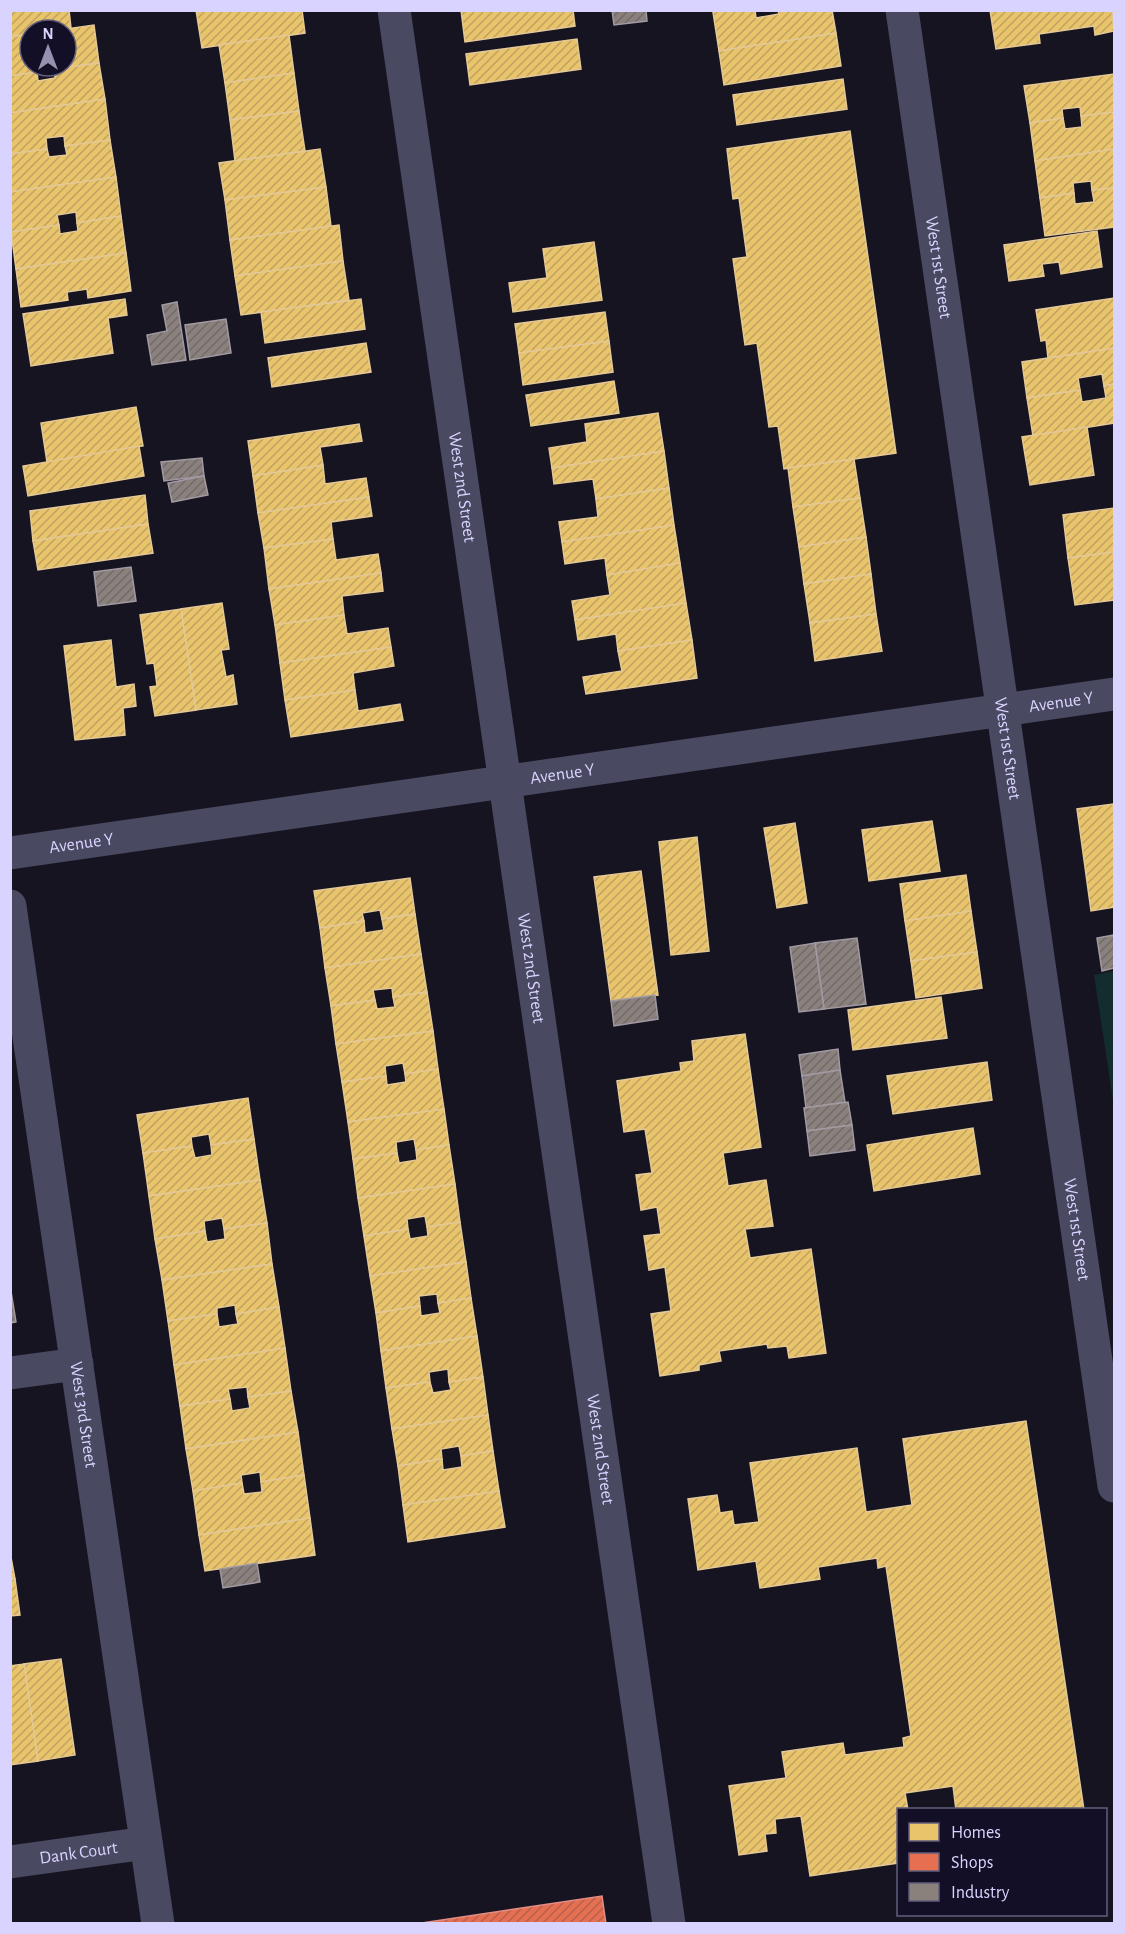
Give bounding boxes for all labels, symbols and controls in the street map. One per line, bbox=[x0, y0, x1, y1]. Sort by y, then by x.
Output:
north arrow bbox=[18, 18, 78, 78]
text: N bbox=[42, 26, 54, 42]
street label: West 1st Street bbox=[922, 215, 954, 320]
street label: West 2nd Street bbox=[445, 431, 478, 544]
street label: Avenue Y bbox=[1028, 689, 1095, 716]
street label: West 1st Street bbox=[991, 696, 1023, 801]
street label: Avenue Y bbox=[529, 761, 596, 788]
street label: Avenue Y bbox=[48, 830, 115, 857]
street label: West 2nd Street bbox=[514, 912, 548, 1025]
street label: West 1st Street bbox=[1060, 1177, 1092, 1282]
street label: West 3rd Street bbox=[66, 1361, 100, 1469]
street label: West 2nd Street bbox=[583, 1393, 617, 1506]
legend bbox=[897, 1808, 1107, 1916]
text: Homes bbox=[951, 1824, 1001, 1842]
street label: Dank Court bbox=[38, 1839, 119, 1868]
text: Shops bbox=[951, 1854, 993, 1872]
text: Industry bbox=[951, 1884, 1010, 1902]

